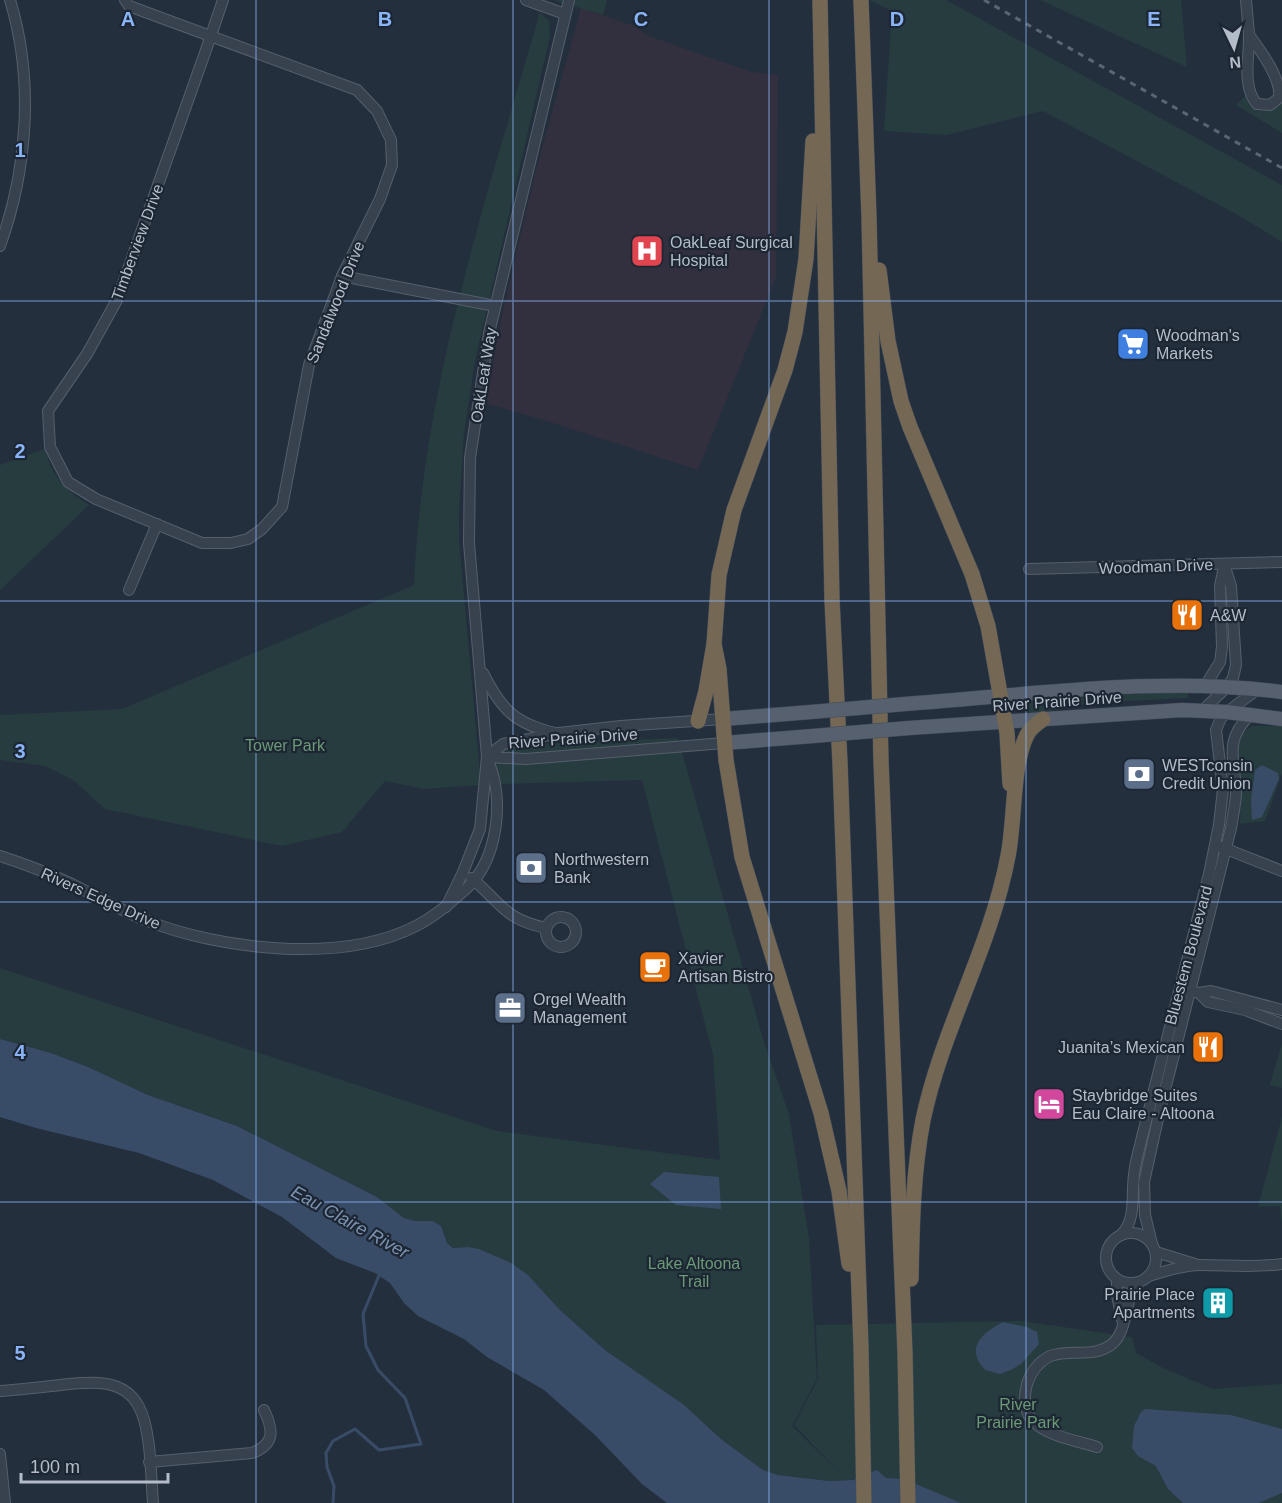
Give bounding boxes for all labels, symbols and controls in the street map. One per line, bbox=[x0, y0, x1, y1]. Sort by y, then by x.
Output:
text: A bbox=[121, 8, 135, 30]
text: B bbox=[378, 8, 392, 30]
text: C bbox=[634, 8, 648, 30]
text: D bbox=[890, 8, 904, 30]
text: E bbox=[1147, 8, 1161, 30]
north arrow bbox=[1204, 18, 1264, 78]
text: N bbox=[1229, 53, 1242, 71]
text: 1 bbox=[14, 139, 26, 161]
street label: Timberview Drive bbox=[108, 181, 167, 303]
hospital icon: OakLeaf Surgical Hospital bbox=[629, 233, 665, 269]
place label: OakLeaf Surgical Hospital bbox=[670, 234, 793, 269]
street label: Sandalwood Drive bbox=[303, 239, 368, 366]
street label: OakLeaf Way bbox=[468, 326, 499, 424]
supermarket icon: Woodman's Markets bbox=[1115, 326, 1151, 362]
place label: Woodman's Markets bbox=[1156, 327, 1240, 362]
text: 2 bbox=[14, 440, 26, 462]
street label: Woodman Drive bbox=[1099, 556, 1214, 577]
restaurant icon: A&W bbox=[1169, 597, 1205, 633]
place label: A&W bbox=[1210, 607, 1247, 624]
street label: River Prairie Drive bbox=[992, 688, 1122, 715]
street label: River Prairie Drive bbox=[508, 725, 638, 752]
park label: Tower Park bbox=[245, 737, 326, 754]
text: 3 bbox=[14, 740, 26, 762]
bank icon: WESTconsin Credit Union bbox=[1121, 756, 1157, 792]
place label: WESTconsin Credit Union bbox=[1162, 757, 1253, 792]
bank icon: Northwestern Bank bbox=[513, 850, 549, 886]
place label: Northwestern Bank bbox=[554, 851, 649, 886]
street label: Rivers Edge Drive bbox=[38, 864, 163, 932]
street label: Bluestem Boulevard bbox=[1162, 884, 1215, 1026]
cafe icon: Xavier Artisan Bistro bbox=[637, 949, 673, 985]
place label: Xavier Artisan Bistro bbox=[678, 950, 773, 985]
office icon: Orgel Wealth Management bbox=[492, 990, 528, 1026]
place label: Orgel Wealth Management bbox=[533, 991, 627, 1026]
restaurant icon: Juanita’s Mexican bbox=[1190, 1029, 1226, 1065]
place label: Juanita’s Mexican bbox=[1058, 1039, 1185, 1056]
text: 4 bbox=[14, 1041, 26, 1063]
hotel icon: Staybridge Suites Eau Claire - Altoona bbox=[1031, 1086, 1067, 1122]
place label: Staybridge Suites Eau Claire - Altoona bbox=[1072, 1087, 1214, 1122]
water label: Eau Claire River bbox=[288, 1181, 413, 1263]
park label: Lake Altoona Trail bbox=[648, 1255, 740, 1290]
building icon: Prairie Place Apartments bbox=[1200, 1285, 1236, 1321]
place label: Prairie Place Apartments bbox=[1104, 1286, 1195, 1321]
text: 5 bbox=[14, 1342, 26, 1364]
park label: River Prairie Park bbox=[976, 1396, 1061, 1431]
scale bar bbox=[21, 1446, 168, 1484]
text: 100 m bbox=[30, 1457, 80, 1477]

